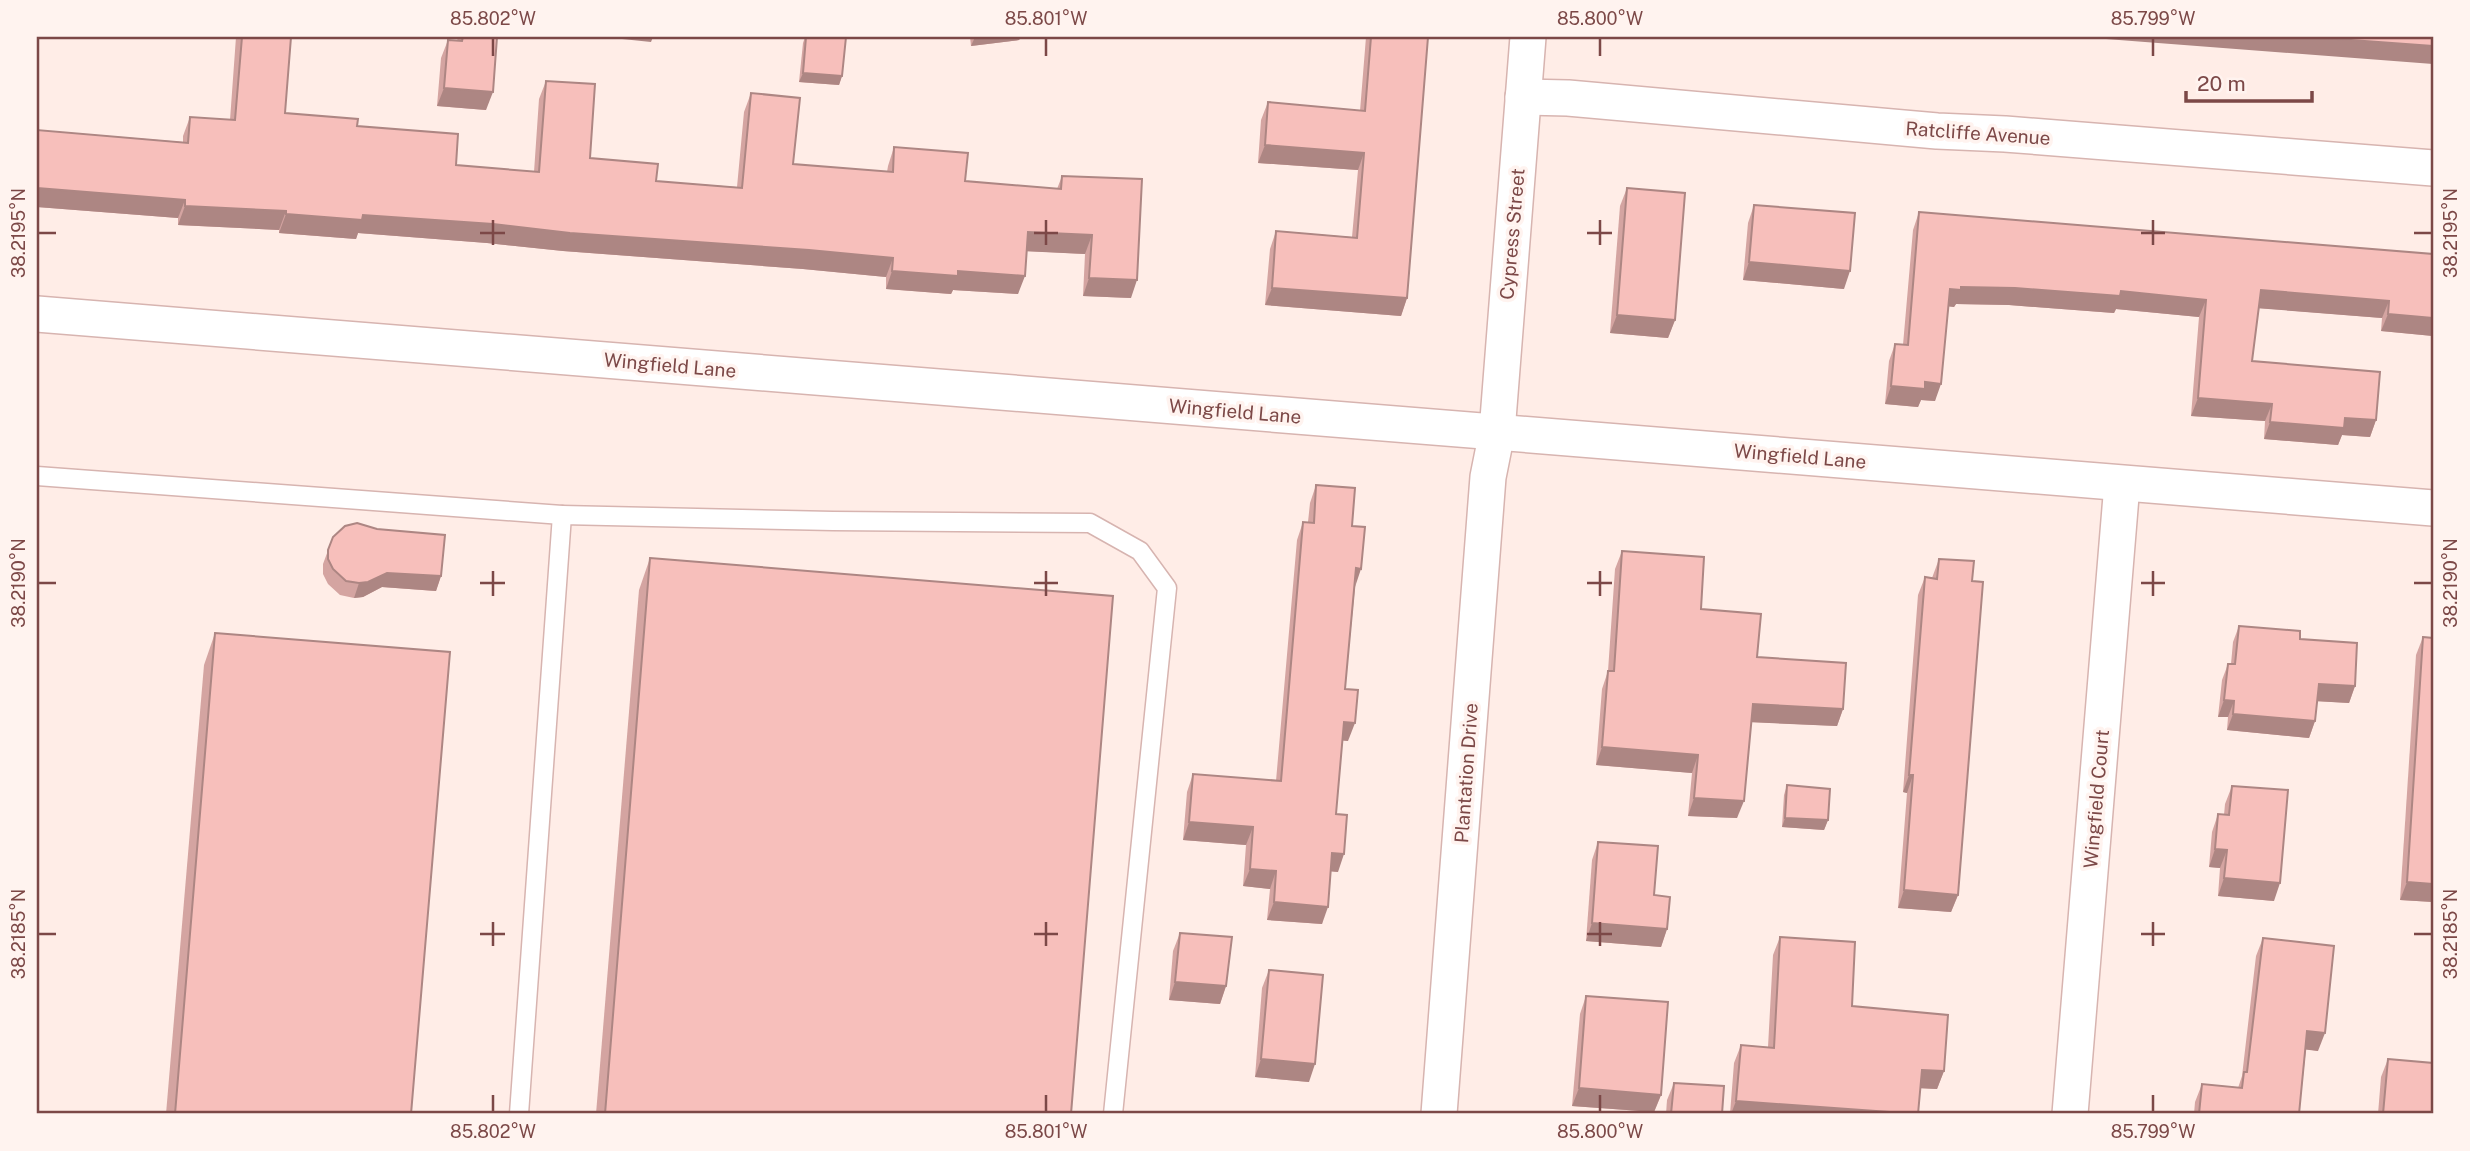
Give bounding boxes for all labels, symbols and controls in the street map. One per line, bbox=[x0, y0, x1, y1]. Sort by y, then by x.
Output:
text: 85.802°W bbox=[450, 8, 536, 29]
text: 85.801°W bbox=[1005, 8, 1087, 29]
text: 85.800°W bbox=[1557, 8, 1643, 29]
text: 85.799°W bbox=[2111, 8, 2195, 29]
scale bar bbox=[2186, 60, 2312, 104]
text: 20 m bbox=[2197, 71, 2246, 96]
street label: Ratcliffe Avenue bbox=[1905, 117, 2051, 149]
street label: Cypress Street bbox=[1495, 167, 1529, 301]
text: 38.2195°N bbox=[8, 188, 29, 278]
text: 38.2195°N bbox=[2440, 188, 2461, 278]
street label: Wingfield Lane bbox=[603, 348, 737, 382]
street label: Wingfield Lane bbox=[1168, 394, 1302, 428]
street label: Wingfield Lane bbox=[1733, 439, 1867, 473]
text: 38.2190°N bbox=[8, 538, 29, 628]
text: 38.2190°N bbox=[2440, 538, 2461, 628]
street label: Plantation Drive bbox=[1450, 702, 1482, 844]
street label: Wingfield Court bbox=[2079, 729, 2113, 869]
text: 38.2185°N bbox=[8, 889, 29, 979]
text: 38.2185°N bbox=[2440, 889, 2461, 979]
text: 85.802°W bbox=[450, 1121, 536, 1142]
text: 85.801°W bbox=[1005, 1121, 1087, 1142]
text: 85.800°W bbox=[1557, 1121, 1643, 1142]
text: 85.799°W bbox=[2111, 1121, 2195, 1142]

